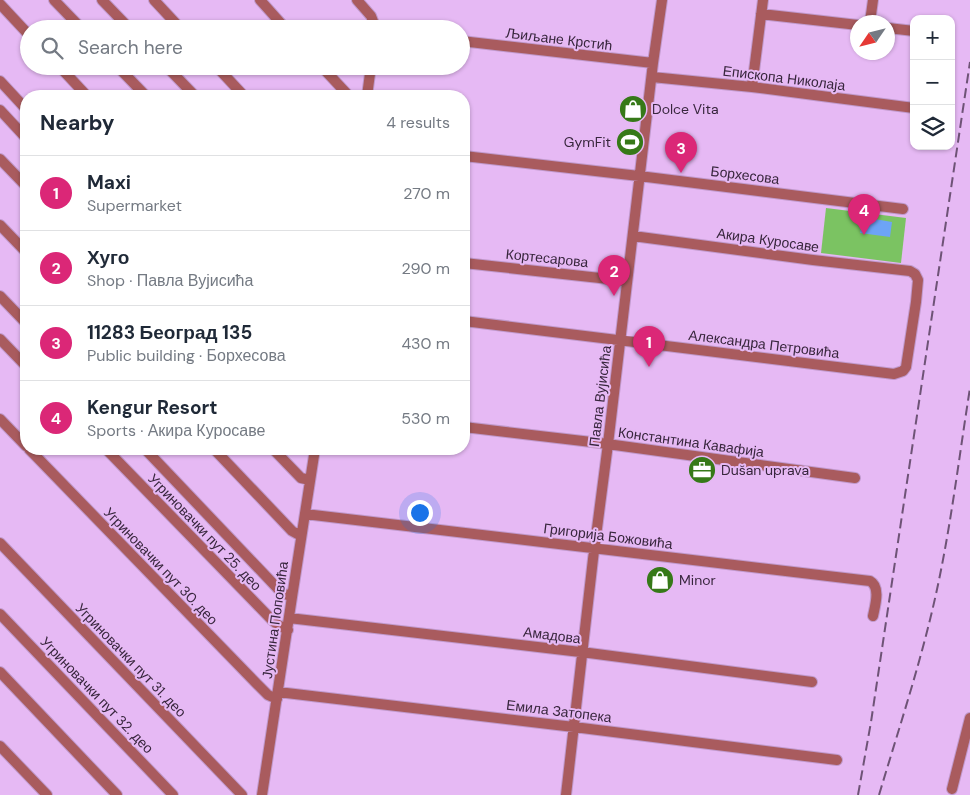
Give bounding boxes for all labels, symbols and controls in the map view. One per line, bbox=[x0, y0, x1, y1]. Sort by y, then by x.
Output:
north arrow bbox=[850, 15, 895, 60]
map controls bbox=[910, 15, 955, 150]
button: + bbox=[910, 15, 955, 60]
search box bbox=[20, 20, 470, 75]
street label: Љиљане Крстић bbox=[505, 24, 613, 54]
icon: search bbox=[38, 34, 66, 62]
text: Search here bbox=[78, 35, 183, 60]
button: − bbox=[910, 60, 955, 105]
street label: Епископа Николаја bbox=[722, 62, 847, 94]
shop icon: Dolce Vita bbox=[618, 94, 648, 124]
place label: Dolce Vita bbox=[652, 100, 719, 118]
button: layers bbox=[910, 105, 955, 150]
text: Nearby bbox=[40, 109, 114, 137]
text: 4 results bbox=[386, 112, 450, 133]
sports icon: GymFit bbox=[615, 127, 645, 157]
pin: 3 bbox=[665, 132, 697, 173]
place label: GymFit bbox=[564, 133, 611, 151]
street label: Борхесова bbox=[710, 162, 781, 188]
text: Maxi bbox=[87, 170, 131, 195]
text: 1 bbox=[53, 183, 59, 204]
text: 270 m bbox=[403, 183, 450, 204]
pin: 4 bbox=[848, 194, 880, 235]
text: Supermarket bbox=[87, 195, 182, 216]
street label: Акира Куросаве bbox=[716, 224, 820, 256]
text: Хуго bbox=[87, 245, 129, 270]
street label: Кортесарова bbox=[505, 245, 589, 271]
pin: 2 bbox=[598, 255, 630, 296]
text: 2 bbox=[51, 258, 61, 279]
text: 290 m bbox=[401, 258, 450, 279]
text: Shop · Павла Вујисића bbox=[87, 270, 253, 291]
text: 11283 Београд 135 bbox=[87, 320, 252, 345]
pin: 1 bbox=[633, 326, 665, 367]
street label: Александра Петровића bbox=[688, 326, 841, 362]
text: 3 bbox=[51, 333, 61, 354]
text: 430 m bbox=[401, 333, 450, 354]
street label: Павла Вујисића bbox=[585, 344, 615, 448]
text: Public building · Борхесова bbox=[87, 345, 286, 366]
text: Kengur Resort bbox=[87, 395, 218, 420]
text: 4 bbox=[51, 408, 61, 429]
text: 530 m bbox=[401, 408, 450, 429]
text: Sports · Акира Куросаве bbox=[87, 420, 265, 441]
street label: Константина Кавафија bbox=[617, 423, 765, 461]
office icon: Dušan uprava bbox=[687, 455, 717, 485]
place label: Dušan uprava bbox=[721, 461, 809, 479]
street label: Угриновачки пут 25. део bbox=[144, 470, 266, 594]
your location bbox=[407, 500, 433, 526]
street label: Угриновачки пут 30. део bbox=[100, 503, 222, 629]
street label: Григорија Божовића bbox=[542, 519, 674, 553]
street label: Јустина Поповића bbox=[258, 560, 292, 680]
shop icon: Minor bbox=[645, 565, 675, 595]
place label: Minor bbox=[679, 571, 716, 589]
street label: Угриновачки пут 31. део bbox=[72, 599, 190, 721]
street label: Амадова bbox=[522, 623, 582, 647]
street label: Угриновачки пут 32. део bbox=[37, 633, 158, 757]
street label: Емила Затопека bbox=[505, 696, 613, 726]

